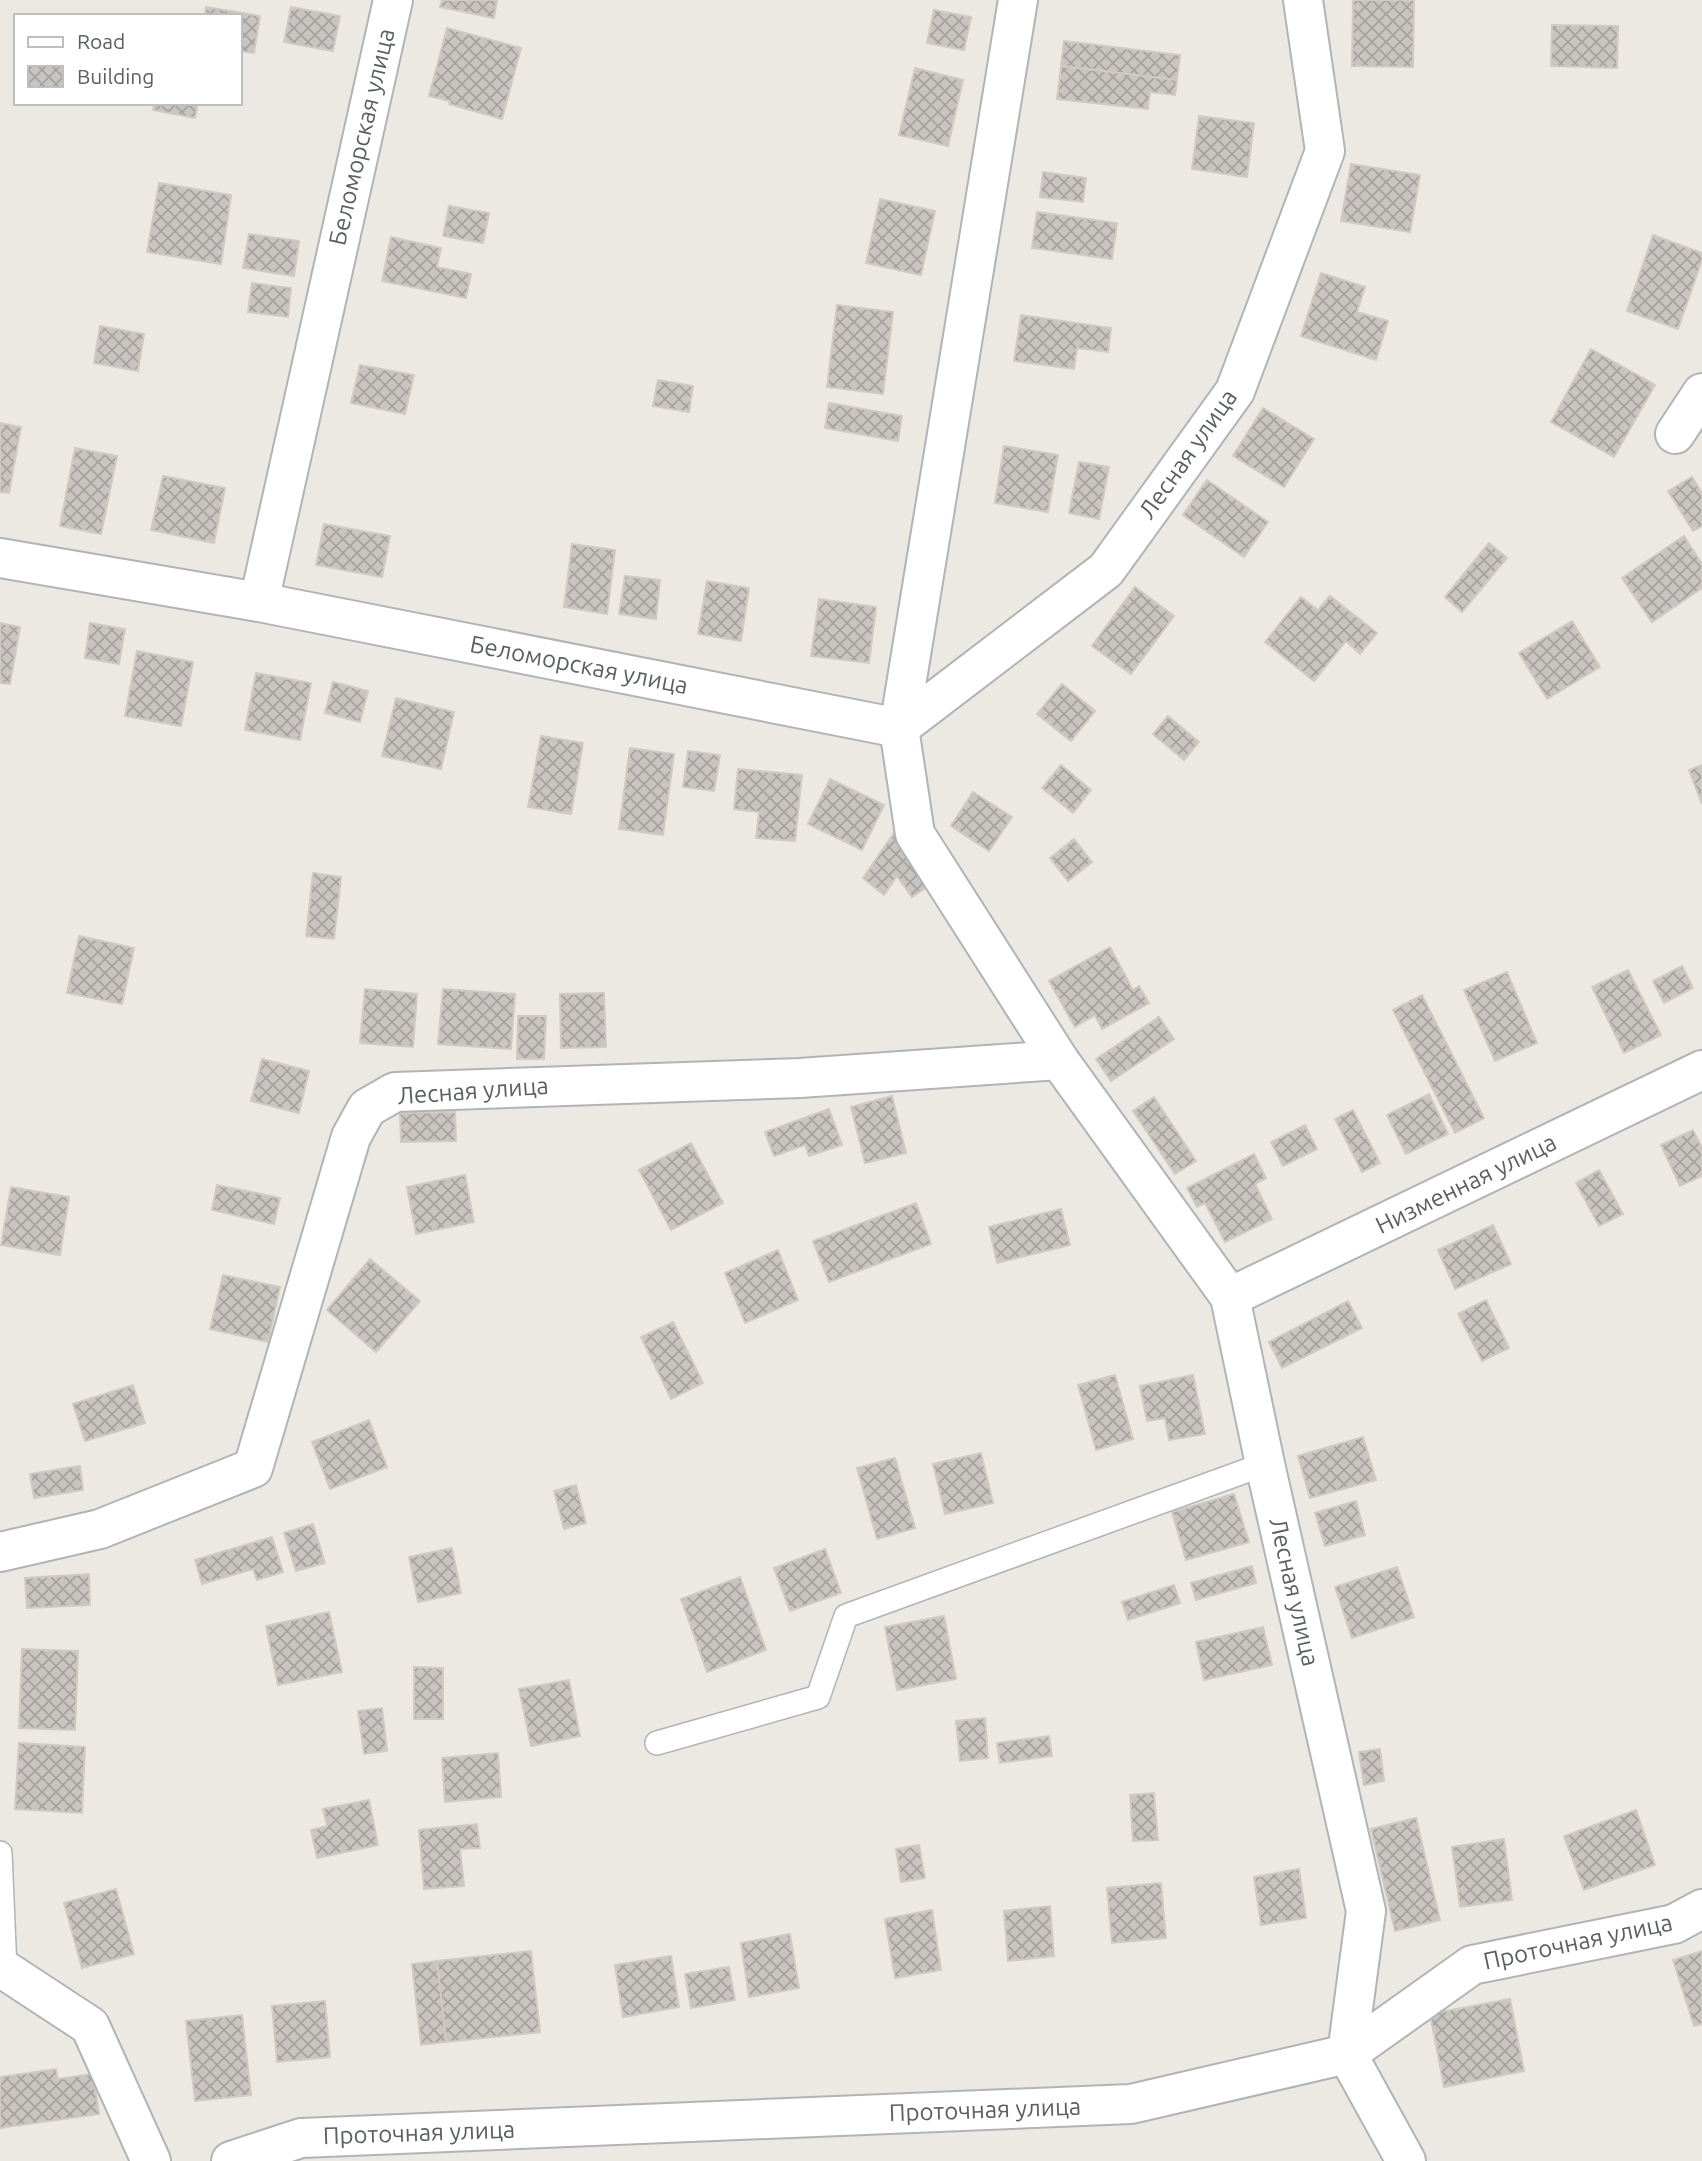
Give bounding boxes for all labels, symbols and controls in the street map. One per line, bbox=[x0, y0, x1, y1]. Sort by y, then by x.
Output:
legend bbox=[14, 14, 242, 105]
street label: Беломорская улица bbox=[323, 26, 400, 248]
text: Road bbox=[77, 29, 125, 53]
text: Building bbox=[77, 64, 154, 88]
street label: Лесная улица bbox=[1133, 384, 1242, 523]
street label: Беломорская улица bbox=[468, 630, 690, 699]
street label: Лесная улица bbox=[396, 1072, 549, 1109]
street label: Низменная улица bbox=[1371, 1128, 1560, 1239]
street label: Лесная улица bbox=[1264, 1515, 1325, 1669]
street label: Проточная улица bbox=[1481, 1908, 1675, 1975]
street label: Проточная улица bbox=[888, 2093, 1082, 2126]
street label: Проточная улица bbox=[322, 2116, 516, 2149]

